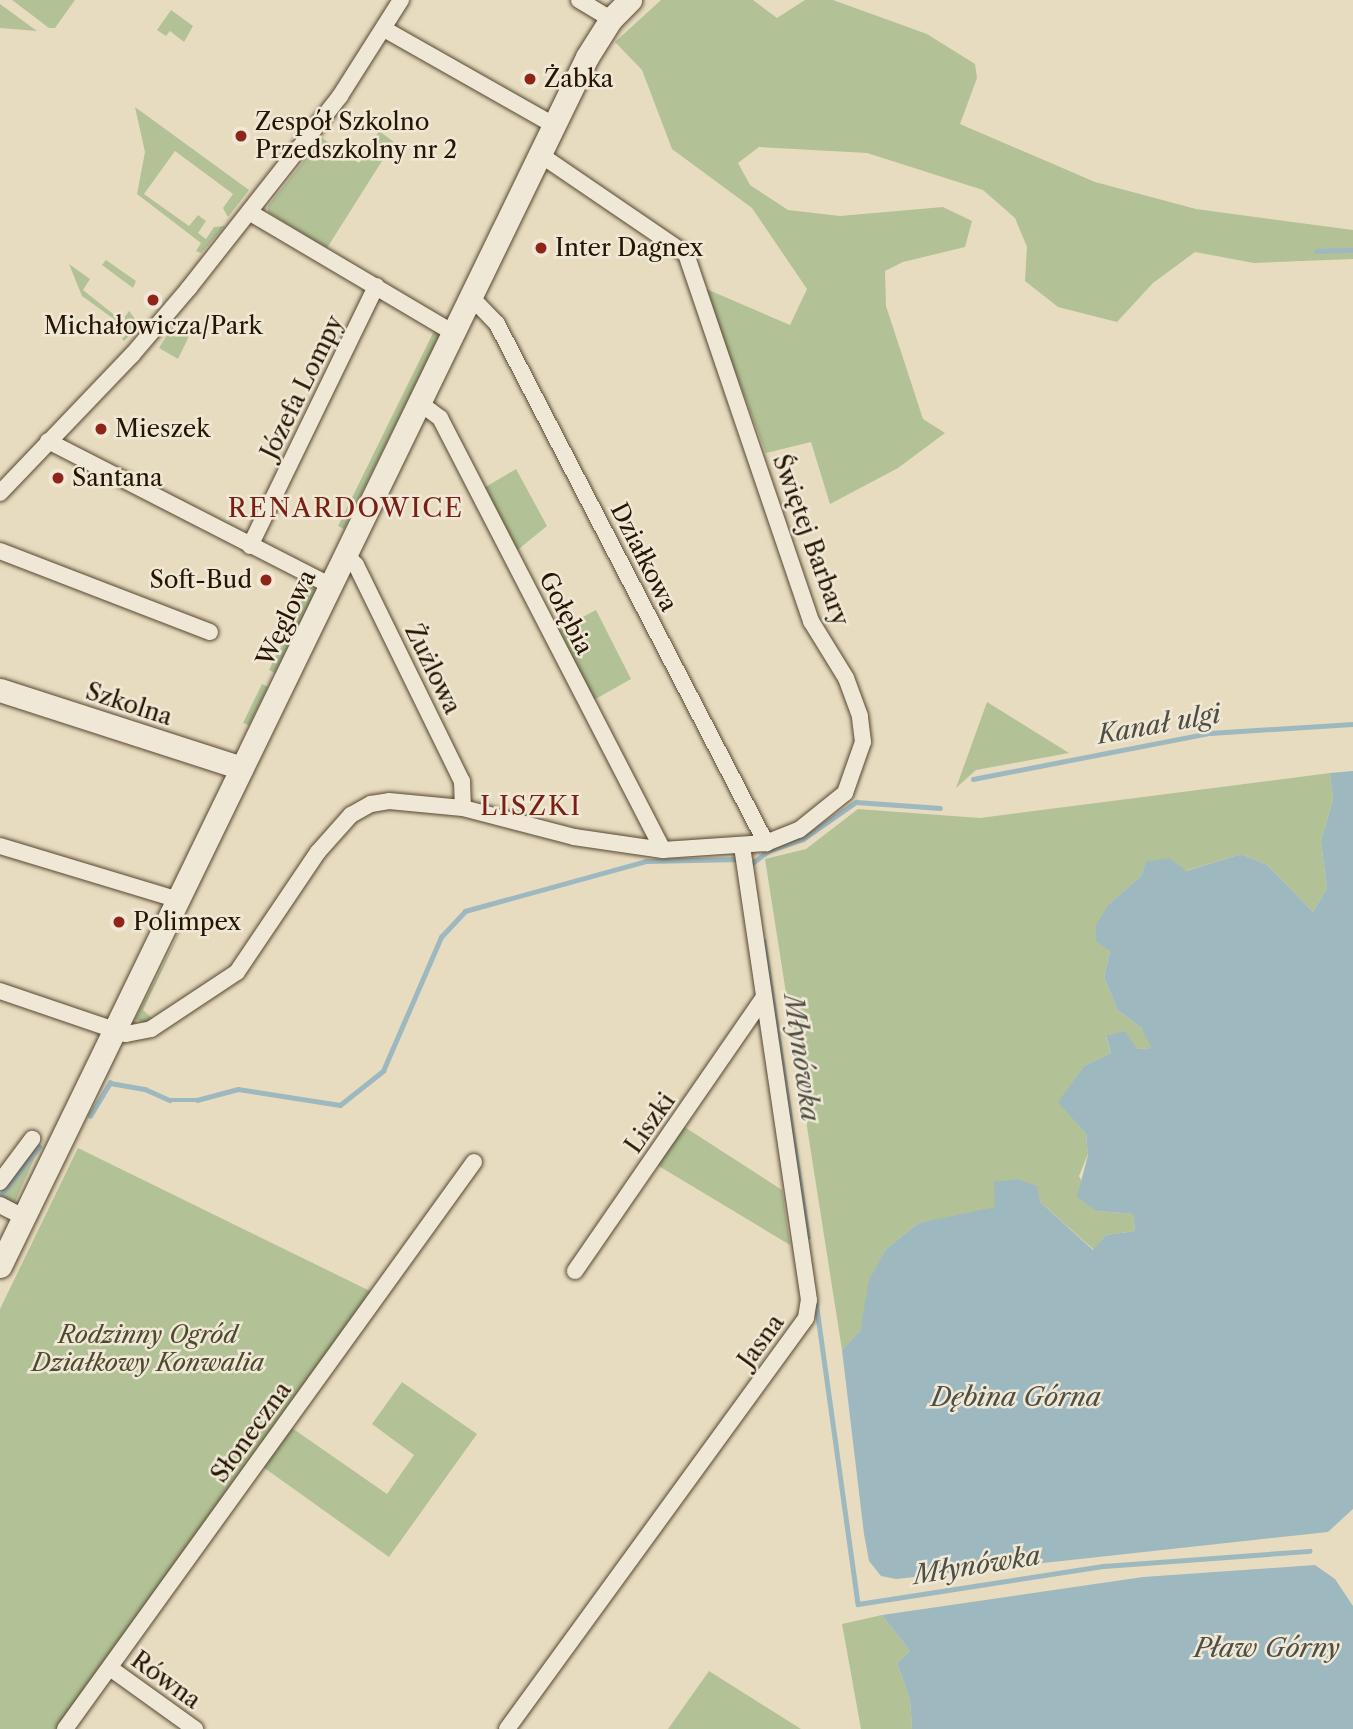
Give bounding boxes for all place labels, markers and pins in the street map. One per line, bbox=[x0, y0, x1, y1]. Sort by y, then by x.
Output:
place label: Żabka bbox=[544, 65, 613, 93]
marker: Żabka bbox=[522, 71, 538, 87]
place label: Zespół Szkolno Przedszkolny nr 2 bbox=[255, 108, 458, 164]
marker: Zespół Szkolno Przedszkolny nr 2 bbox=[233, 128, 249, 144]
place label: Inter Dagnex bbox=[555, 234, 704, 262]
marker: Inter Dagnex bbox=[533, 240, 549, 256]
marker: Michałowicza/Park bbox=[145, 292, 161, 308]
place label: Michałowicza/Park bbox=[44, 312, 262, 340]
place label: Mieszek bbox=[115, 415, 210, 443]
marker: Mieszek bbox=[93, 421, 109, 437]
place label: Santana bbox=[72, 464, 163, 492]
marker: Santana bbox=[50, 470, 66, 486]
place label: Soft-Bud bbox=[149, 566, 252, 594]
marker: Soft-Bud bbox=[258, 572, 274, 588]
place label: Polimpex bbox=[133, 908, 241, 936]
marker: Polimpex bbox=[111, 914, 127, 930]

